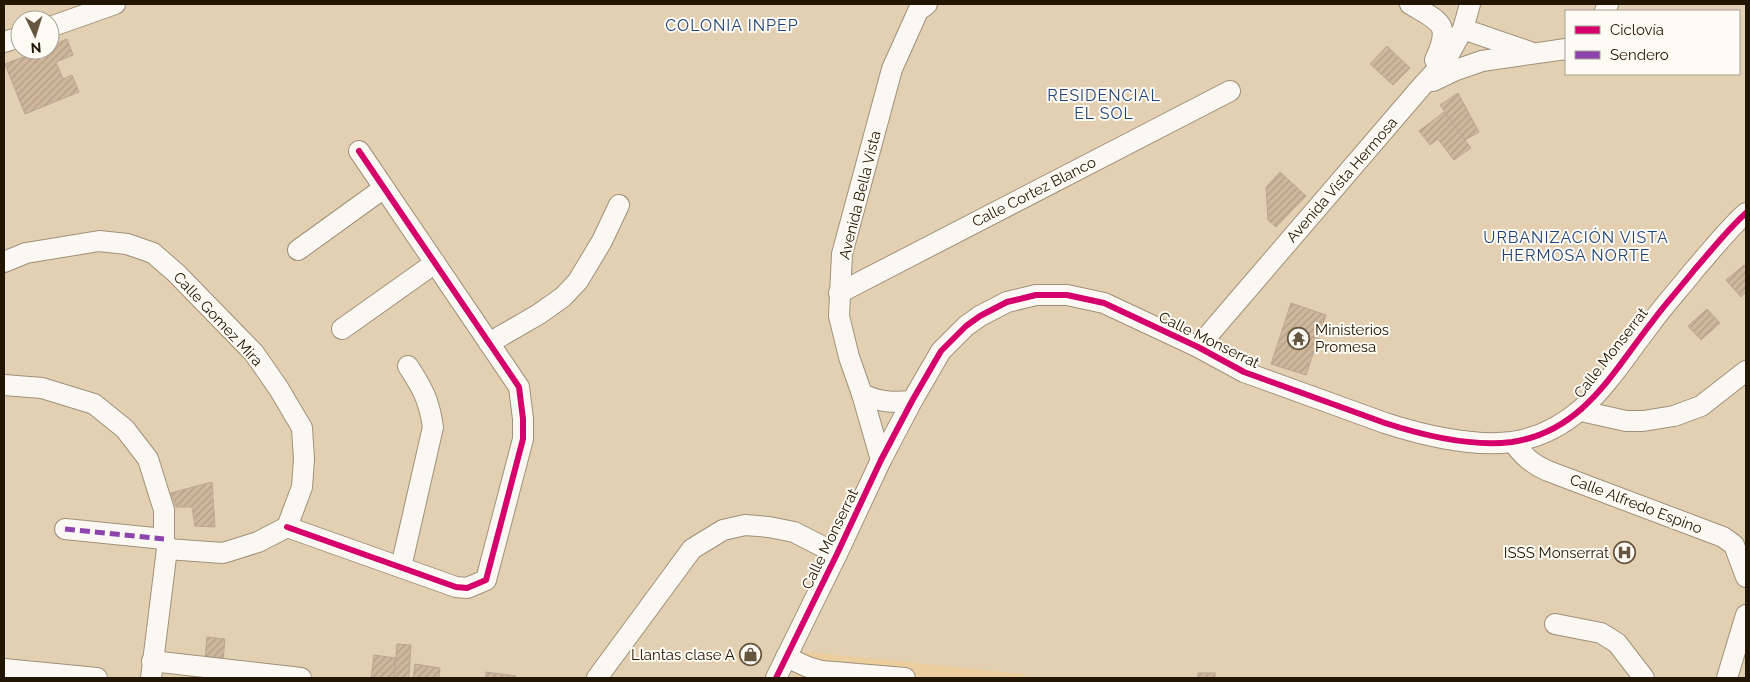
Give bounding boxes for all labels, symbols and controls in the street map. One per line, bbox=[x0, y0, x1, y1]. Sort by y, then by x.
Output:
north arrow bbox=[10, 10, 60, 60]
legend bbox=[1565, 10, 1740, 75]
district label: COLONIA INPEP bbox=[665, 16, 799, 35]
text: Ciclovía bbox=[1610, 21, 1664, 39]
text: N bbox=[30, 40, 42, 56]
text: Sendero bbox=[1610, 46, 1669, 64]
district label: RESIDENCIAL EL SOL bbox=[1047, 86, 1161, 123]
street label: Avenida Vista Hermosa bbox=[1283, 114, 1401, 246]
street label: Avenida Bella Vista bbox=[835, 129, 885, 261]
street label: Calle Cortez Blanco bbox=[969, 153, 1099, 231]
district label: URBANIZACIÓN VISTA HERMOSA NORTE bbox=[1483, 227, 1669, 265]
street label: Calle Gomez Mira bbox=[170, 268, 266, 370]
street label: Calle Monserrat bbox=[1570, 304, 1652, 402]
street label: Calle Monserrat bbox=[1156, 308, 1262, 372]
place label: Ministerios Promesa bbox=[1315, 321, 1389, 356]
temple icon: Ministerios Promesa bbox=[1287, 327, 1311, 351]
street label: Calle Alfredo Espino bbox=[1567, 470, 1705, 538]
street label: Calle Monserrat bbox=[798, 486, 862, 592]
hospital icon: ISSS Monserrat bbox=[1613, 541, 1637, 565]
place label: ISSS Monserrat bbox=[1504, 544, 1609, 562]
shop icon: Llantas clase A bbox=[739, 643, 763, 667]
place label: Llantas clase A bbox=[631, 646, 735, 664]

